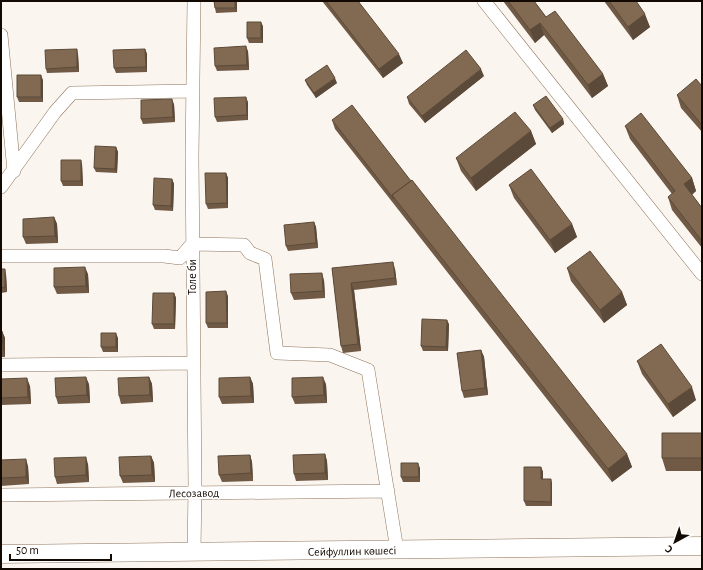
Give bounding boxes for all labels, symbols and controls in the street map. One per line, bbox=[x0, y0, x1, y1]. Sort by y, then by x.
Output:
street label: Толе би bbox=[186, 259, 198, 295]
street label: Лесозавод bbox=[169, 487, 219, 499]
north arrow bbox=[655, 522, 695, 562]
scale bar bbox=[10, 536, 111, 562]
text: С bbox=[663, 543, 675, 555]
text: 50 m bbox=[16, 544, 39, 556]
street label: Сейфуллин көшесі bbox=[307, 544, 397, 559]

